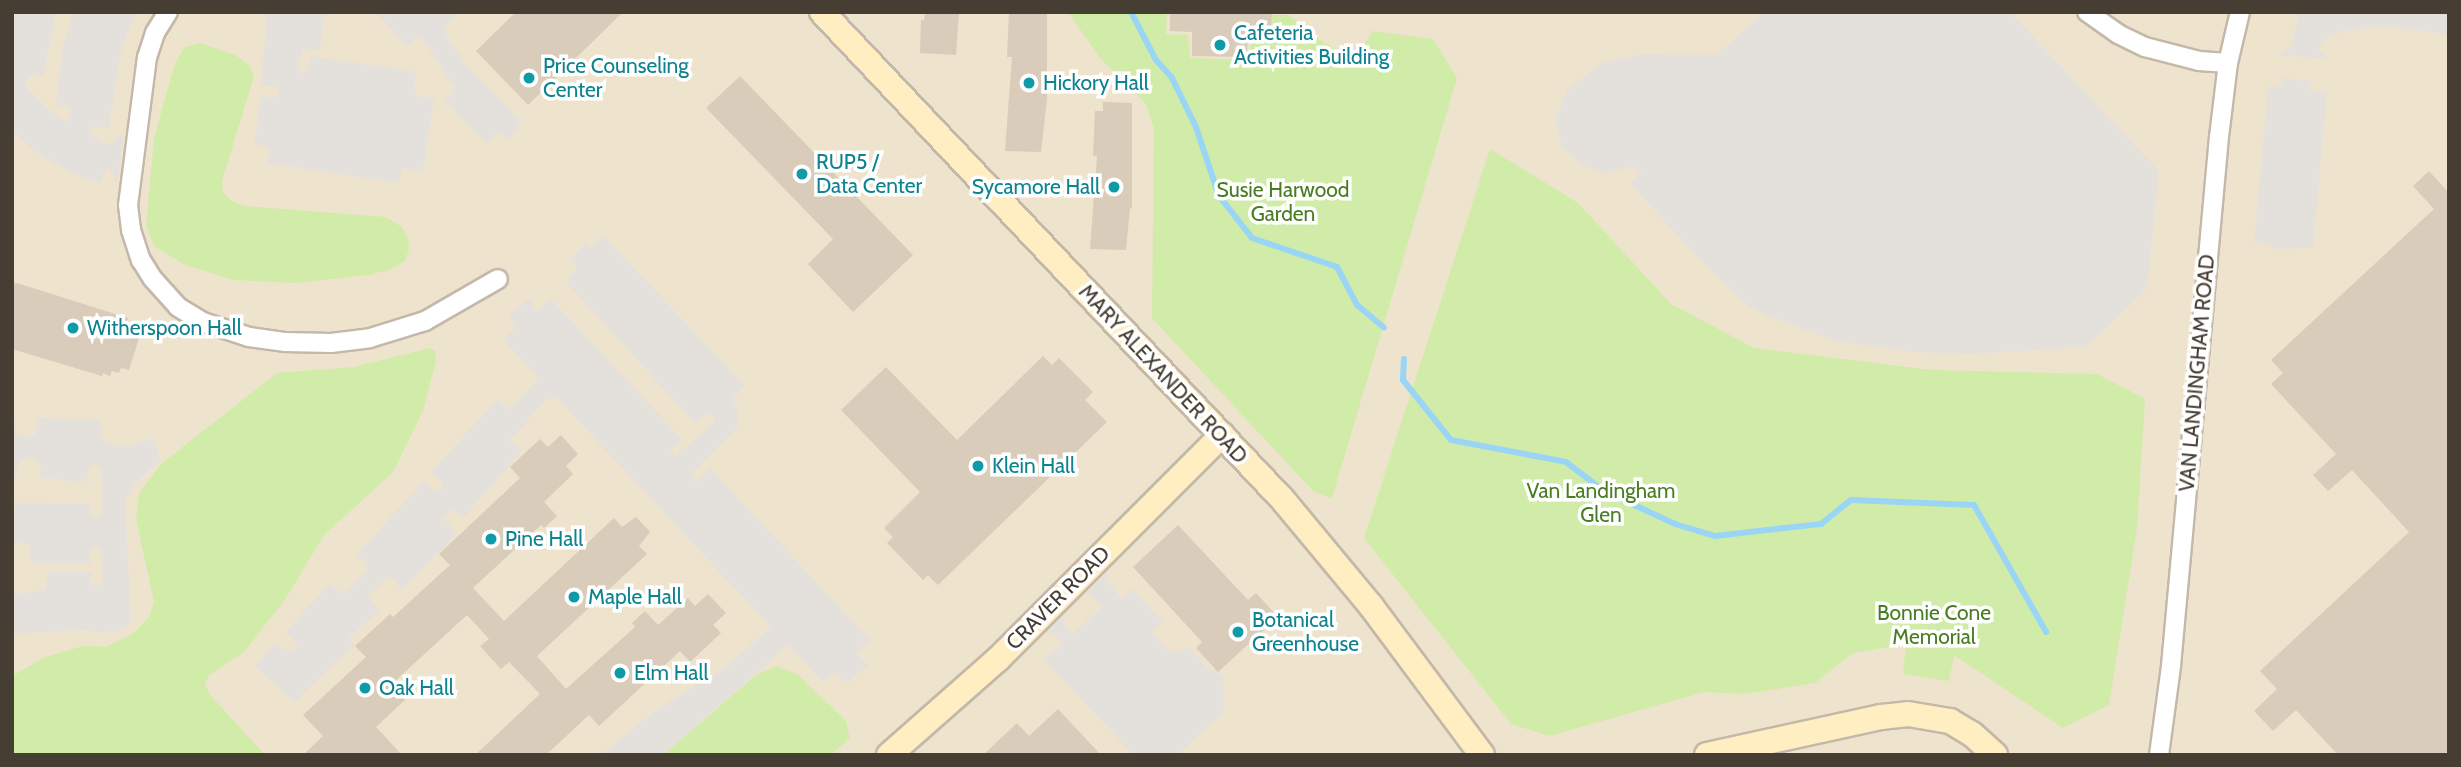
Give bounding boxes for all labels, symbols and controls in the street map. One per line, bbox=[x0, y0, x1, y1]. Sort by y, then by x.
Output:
place label: Cafeteria Activities Building bbox=[1234, 20, 1389, 70]
marker: Cafeteria Activities Building bbox=[1212, 37, 1228, 53]
place label: Price Counseling Center bbox=[543, 53, 689, 103]
marker: Price Counseling Center bbox=[521, 70, 537, 86]
place label: Hickory Hall bbox=[1043, 70, 1149, 96]
marker: Hickory Hall bbox=[1021, 75, 1037, 91]
place label: RUP5 / Data Center bbox=[816, 149, 922, 199]
marker: RUP5 / Data Center bbox=[794, 166, 810, 182]
place label: Sycamore Hall bbox=[972, 174, 1100, 200]
park label: Susie Harwood Garden bbox=[1217, 177, 1349, 227]
marker: Sycamore Hall bbox=[1106, 179, 1122, 195]
street label: VAN LANDINGHAM ROAD bbox=[2174, 253, 2220, 493]
street label: MARY ALEXANDER ROAD bbox=[1074, 279, 1252, 469]
place label: Witherspoon Hall bbox=[87, 315, 242, 341]
marker: Witherspoon Hall bbox=[65, 320, 81, 336]
place label: Klein Hall bbox=[992, 453, 1075, 479]
marker: Klein Hall bbox=[970, 458, 986, 474]
park label: Van Landingham Glen bbox=[1526, 478, 1676, 528]
place label: Pine Hall bbox=[505, 526, 583, 552]
marker: Pine Hall bbox=[483, 531, 499, 547]
street label: CRAVER ROAD bbox=[1001, 541, 1115, 655]
place label: Maple Hall bbox=[588, 584, 682, 610]
marker: Maple Hall bbox=[566, 589, 582, 605]
park label: Bonnie Cone Memorial bbox=[1877, 600, 1991, 650]
place label: Botanical Greenhouse bbox=[1252, 607, 1359, 657]
marker: Botanical Greenhouse bbox=[1230, 624, 1246, 640]
place label: Elm Hall bbox=[634, 660, 708, 686]
marker: Elm Hall bbox=[612, 665, 628, 681]
place label: Oak Hall bbox=[379, 675, 454, 701]
marker: Oak Hall bbox=[357, 680, 373, 696]

